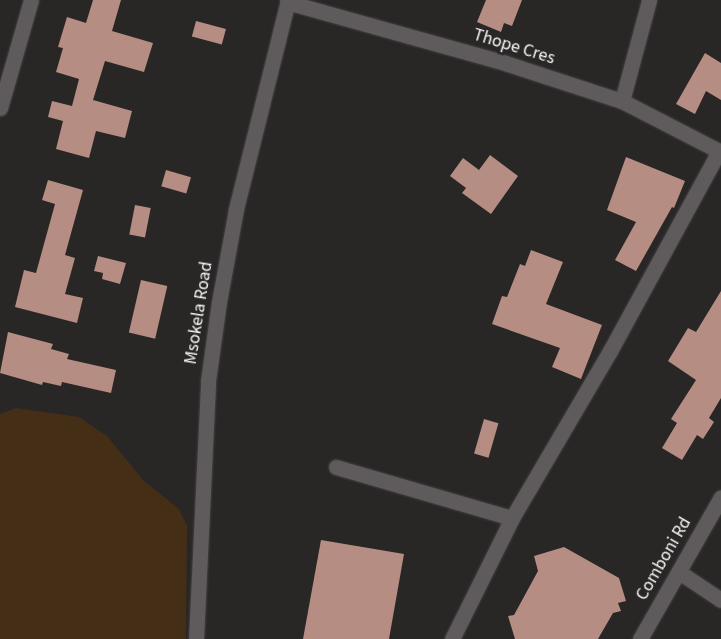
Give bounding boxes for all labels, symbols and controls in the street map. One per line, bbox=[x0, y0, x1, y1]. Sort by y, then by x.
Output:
street label: Thope Cres bbox=[470, 24, 558, 70]
street label: Msokela Road bbox=[180, 260, 218, 366]
street label: Comboni Rd bbox=[631, 514, 697, 604]

